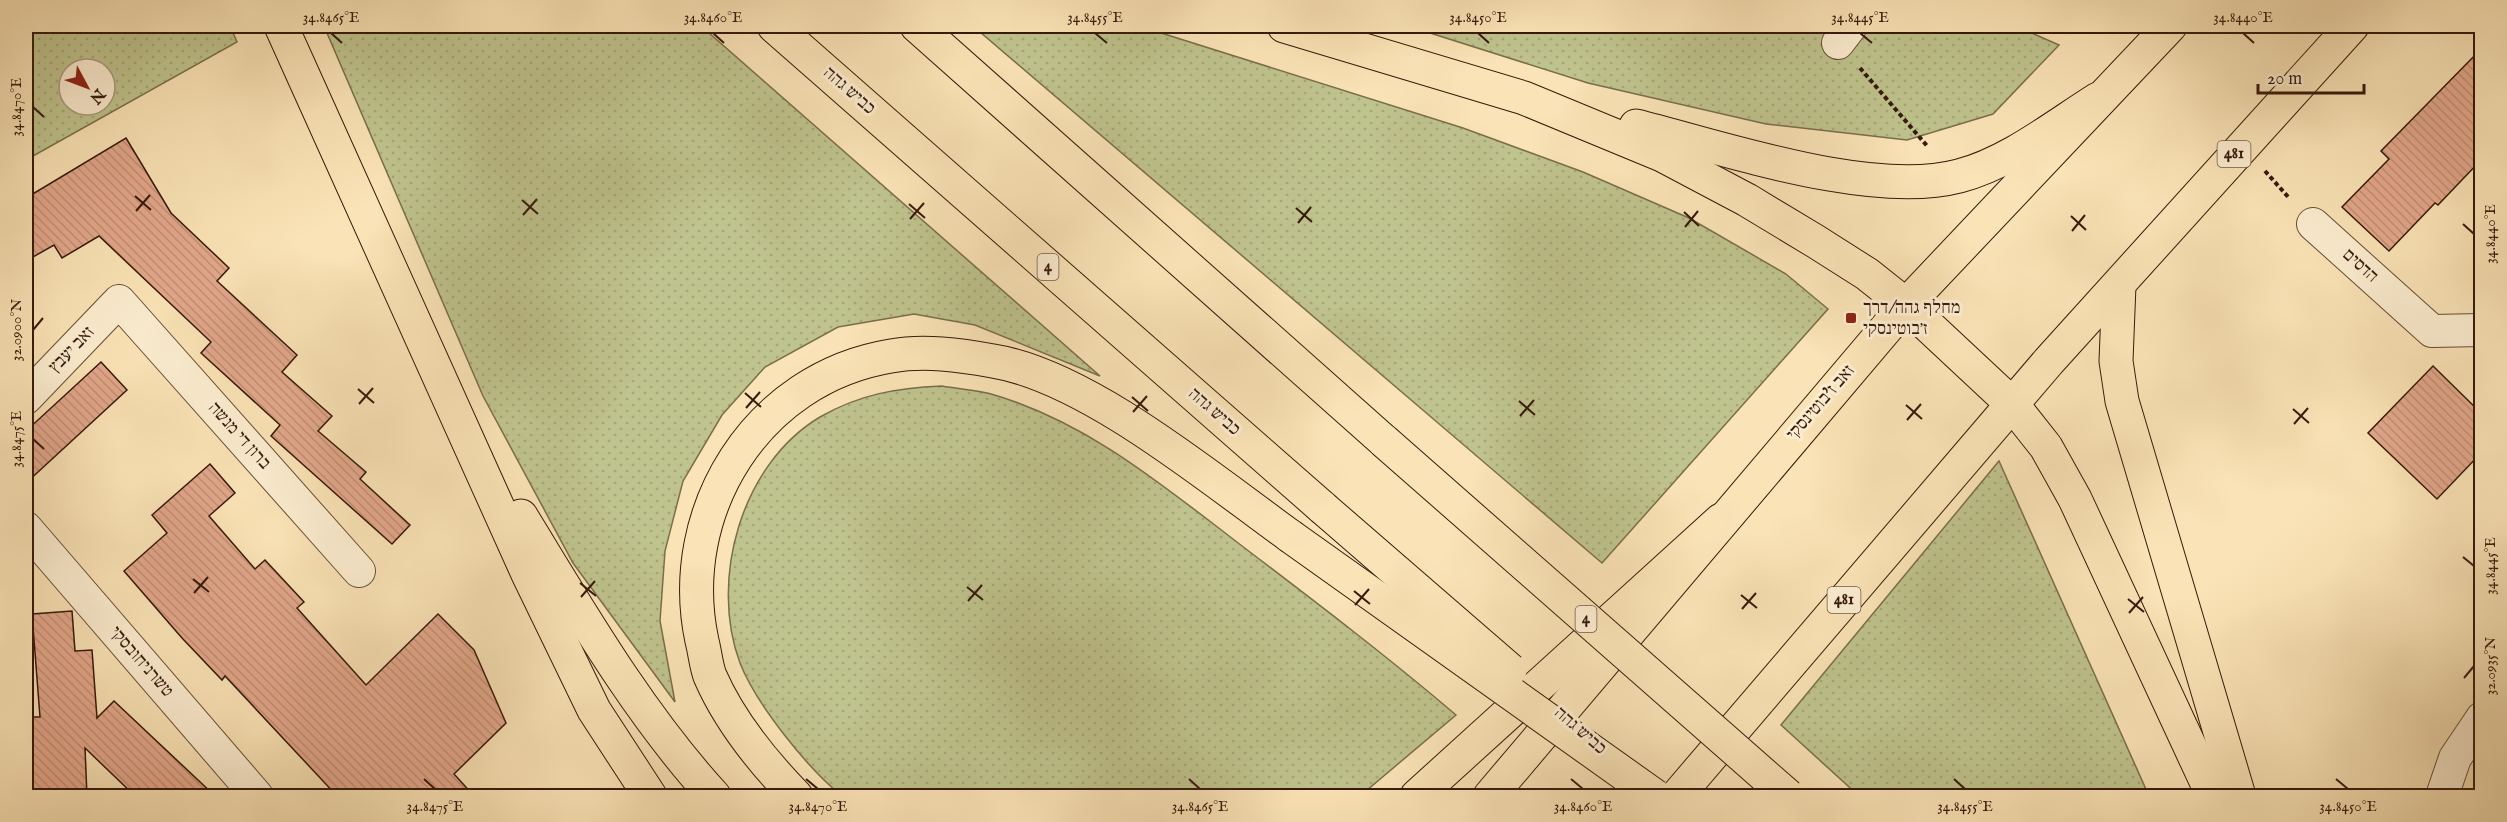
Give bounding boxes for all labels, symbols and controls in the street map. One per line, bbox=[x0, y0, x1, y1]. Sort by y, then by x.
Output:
text: 34.8465°E bbox=[303, 8, 359, 27]
text: 34.8460°E bbox=[684, 8, 742, 27]
text: 34.8455°E bbox=[1067, 8, 1123, 27]
text: 34.8450°E bbox=[1449, 8, 1507, 27]
text: 34.8445°E bbox=[1831, 8, 1889, 27]
text: 34.8440°E bbox=[2213, 8, 2273, 27]
north arrow bbox=[57, 57, 117, 117]
scale bar bbox=[2258, 57, 2364, 95]
street label: כביש גהה bbox=[818, 62, 880, 120]
text: 20 m bbox=[2267, 68, 2302, 91]
text: 34.8470°E bbox=[7, 78, 26, 136]
text: N bbox=[85, 83, 110, 107]
road number: 481 bbox=[2218, 141, 2250, 167]
text: 34.8440°E bbox=[2481, 204, 2500, 264]
street label: הדסים bbox=[2337, 244, 2383, 288]
road number: 4 bbox=[1038, 254, 1058, 280]
place label: מחלף גהה/דרך ז׳בוטינסקי bbox=[1863, 297, 1960, 341]
text: 32.0900°N bbox=[7, 299, 26, 361]
marker: מחלף גהה/דרך ז׳בוטינסקי bbox=[1844, 311, 1858, 325]
street label: זאב יעבץ bbox=[44, 322, 100, 378]
street label: זאב ז'בוטינסקי bbox=[1782, 360, 1860, 446]
street label: כביש גהה bbox=[1183, 383, 1245, 441]
street label: ברון די מנשה bbox=[203, 397, 276, 475]
text: 34.8475°E bbox=[7, 411, 26, 467]
text: 34.8445°E bbox=[2481, 537, 2500, 595]
road number: 481 bbox=[1828, 587, 1860, 613]
road number: 4 bbox=[1576, 606, 1596, 632]
street label: טשרניחובסקי bbox=[104, 622, 178, 702]
text: 32.0935°N bbox=[2481, 637, 2500, 695]
street label: כביש גהה bbox=[1549, 702, 1611, 760]
text: 34.8475°E bbox=[407, 797, 463, 816]
text: 34.8470°E bbox=[789, 797, 847, 816]
text: 34.8465°E bbox=[1172, 797, 1228, 816]
text: 34.8460°E bbox=[1554, 797, 1612, 816]
text: 34.8455°E bbox=[1937, 797, 1993, 816]
text: 34.8450°E bbox=[2319, 797, 2377, 816]

